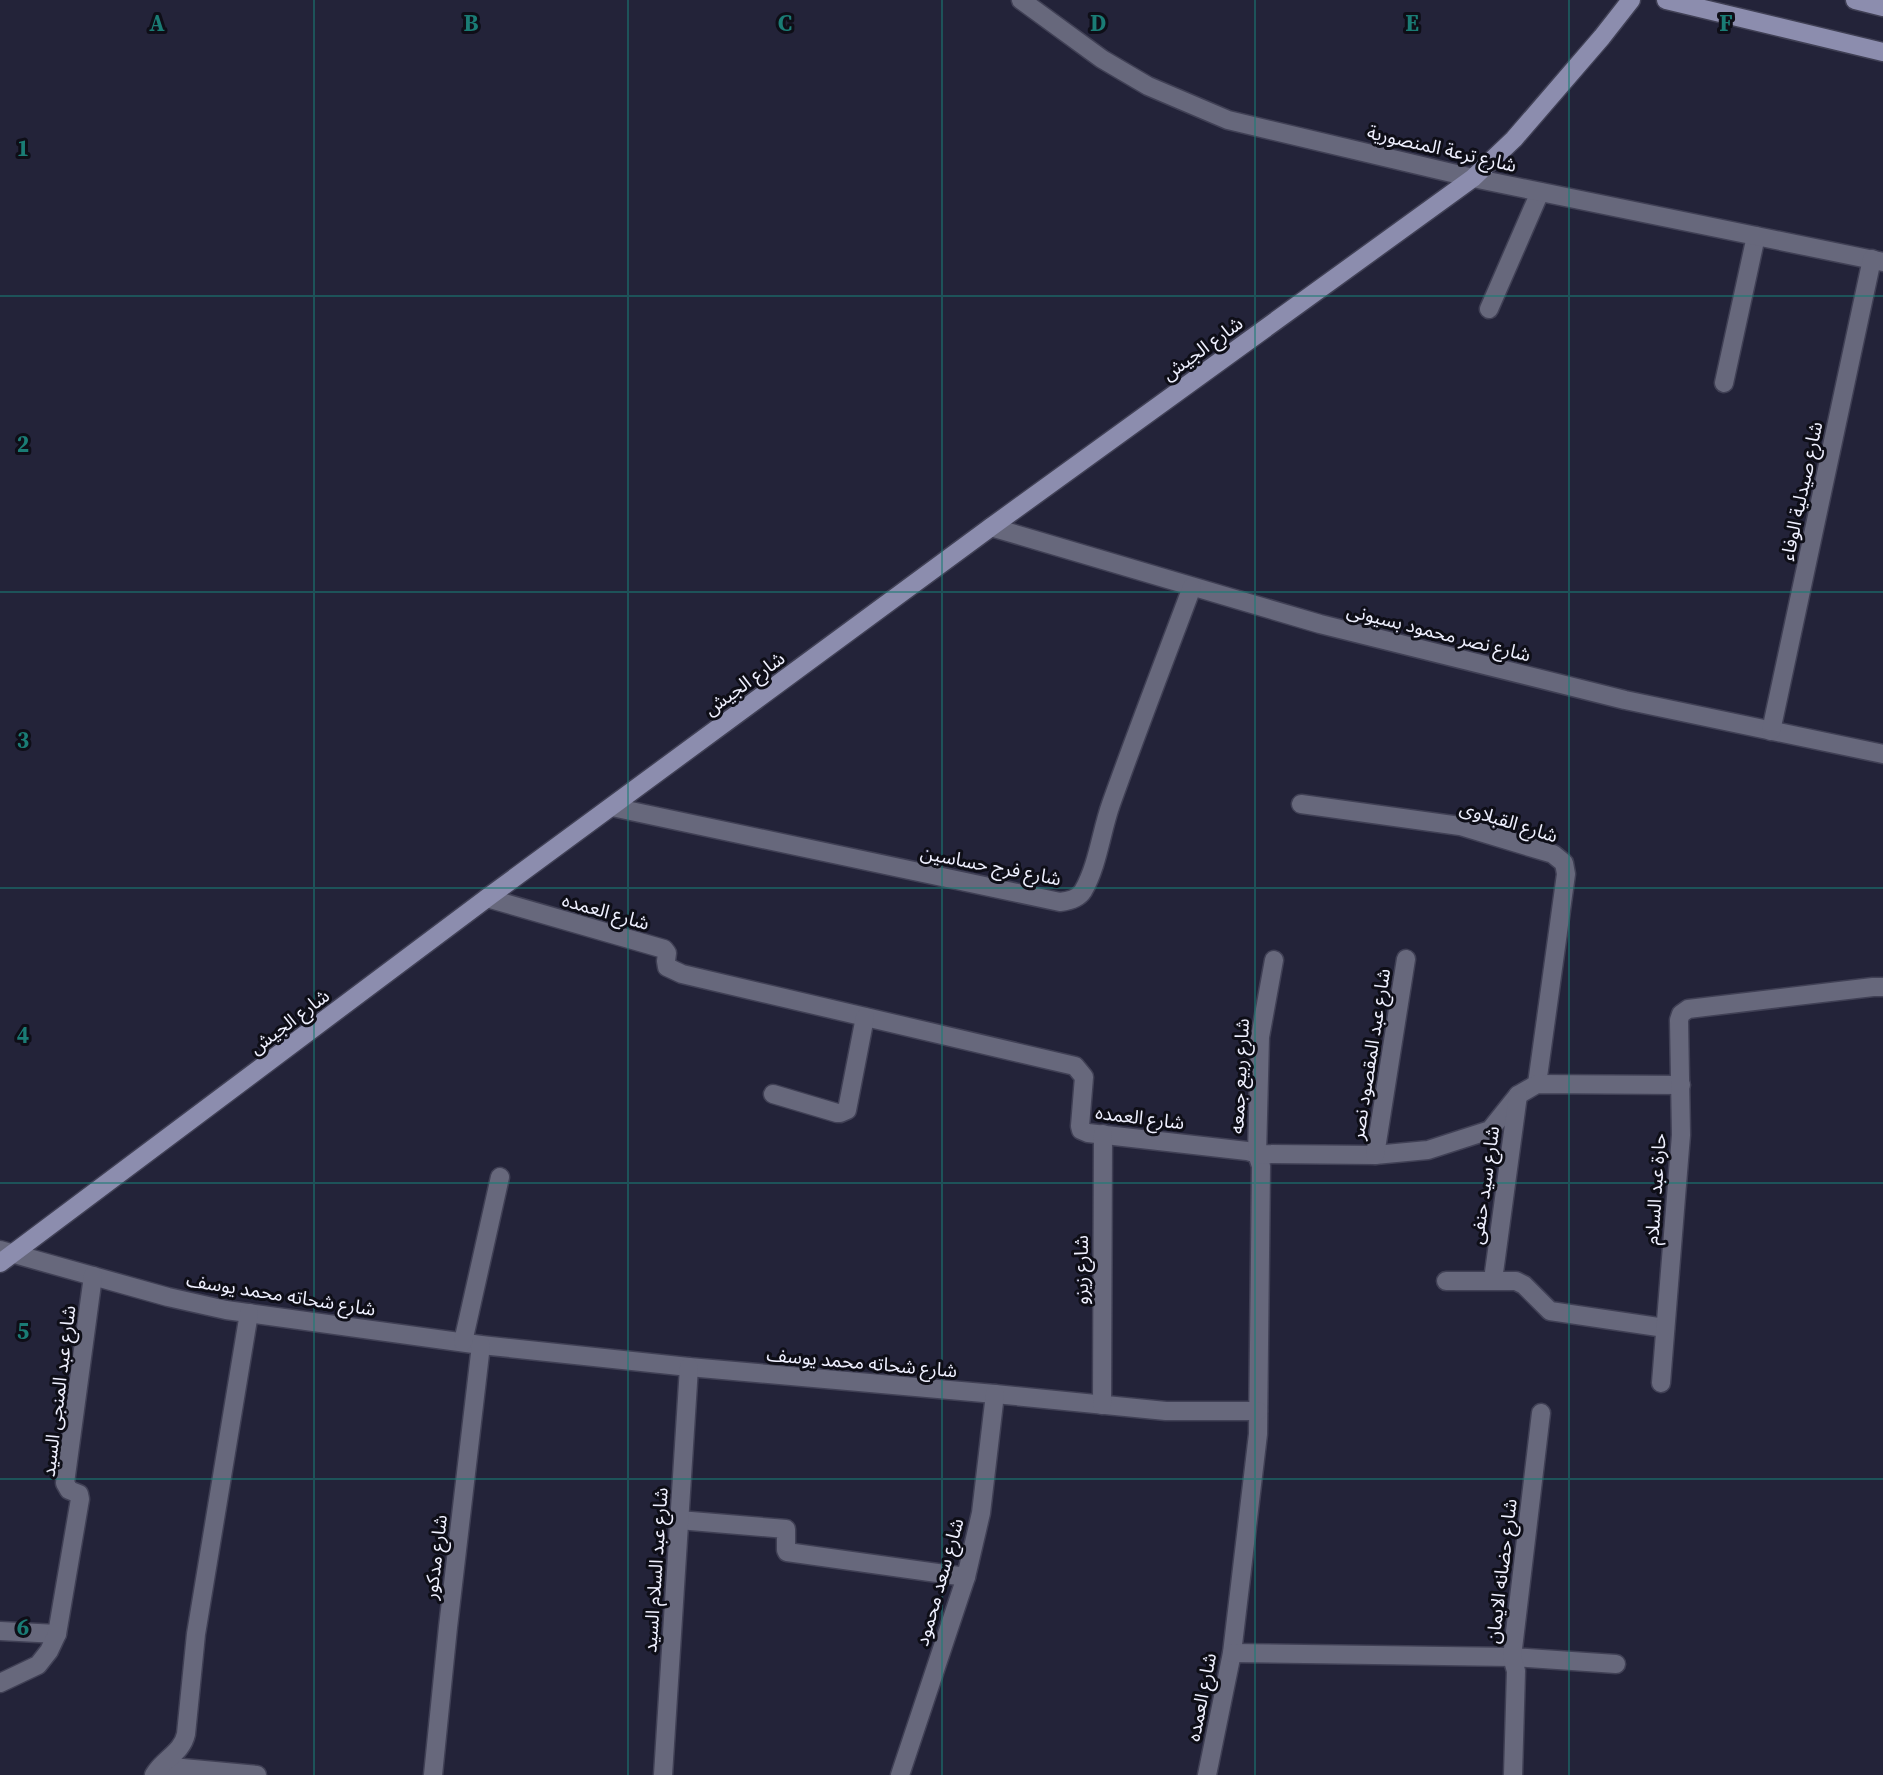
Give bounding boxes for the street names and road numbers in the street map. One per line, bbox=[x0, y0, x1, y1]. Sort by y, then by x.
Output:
street label: شارع ترعة المنصورية bbox=[1364, 118, 1519, 179]
street label: شارع الجيش bbox=[1156, 310, 1248, 387]
street label: شارع صيدلية الوفاء bbox=[1774, 419, 1829, 563]
street label: شارع نصر محمود بسيونى bbox=[1344, 597, 1534, 668]
street label: شارع الجيش bbox=[698, 645, 790, 722]
street label: شارع القبلاوى bbox=[1457, 794, 1561, 849]
street label: شارع فرج حساسين bbox=[918, 839, 1064, 892]
street label: شارع العمده bbox=[559, 886, 653, 937]
street label: شارع عبد المقصود نصر bbox=[1343, 966, 1397, 1143]
street label: شارع الجيش bbox=[244, 982, 335, 1061]
street label: شارع ربيع جمعه bbox=[1223, 1017, 1257, 1135]
street label: شارع العمده bbox=[1094, 1099, 1186, 1136]
street label: شارع سيد حنفى bbox=[1463, 1124, 1506, 1246]
street label: حارة عبد السلام bbox=[1638, 1132, 1674, 1246]
street label: شارع زيزو bbox=[1068, 1235, 1095, 1305]
street label: شارع شحاته محمد يوسف bbox=[184, 1266, 378, 1323]
street label: شارع عبد المنجى السيد bbox=[35, 1304, 82, 1478]
street label: شارع شحاته محمد يوسف bbox=[765, 1341, 958, 1384]
street label: شارع عبد السلام السيد bbox=[636, 1487, 676, 1654]
street label: شارع حضانه الايمان bbox=[1479, 1497, 1524, 1645]
street label: شارع مدكور bbox=[417, 1513, 454, 1602]
street label: شارع سعد محمود bbox=[908, 1515, 971, 1649]
street label: شارع العمده bbox=[1180, 1651, 1223, 1744]

